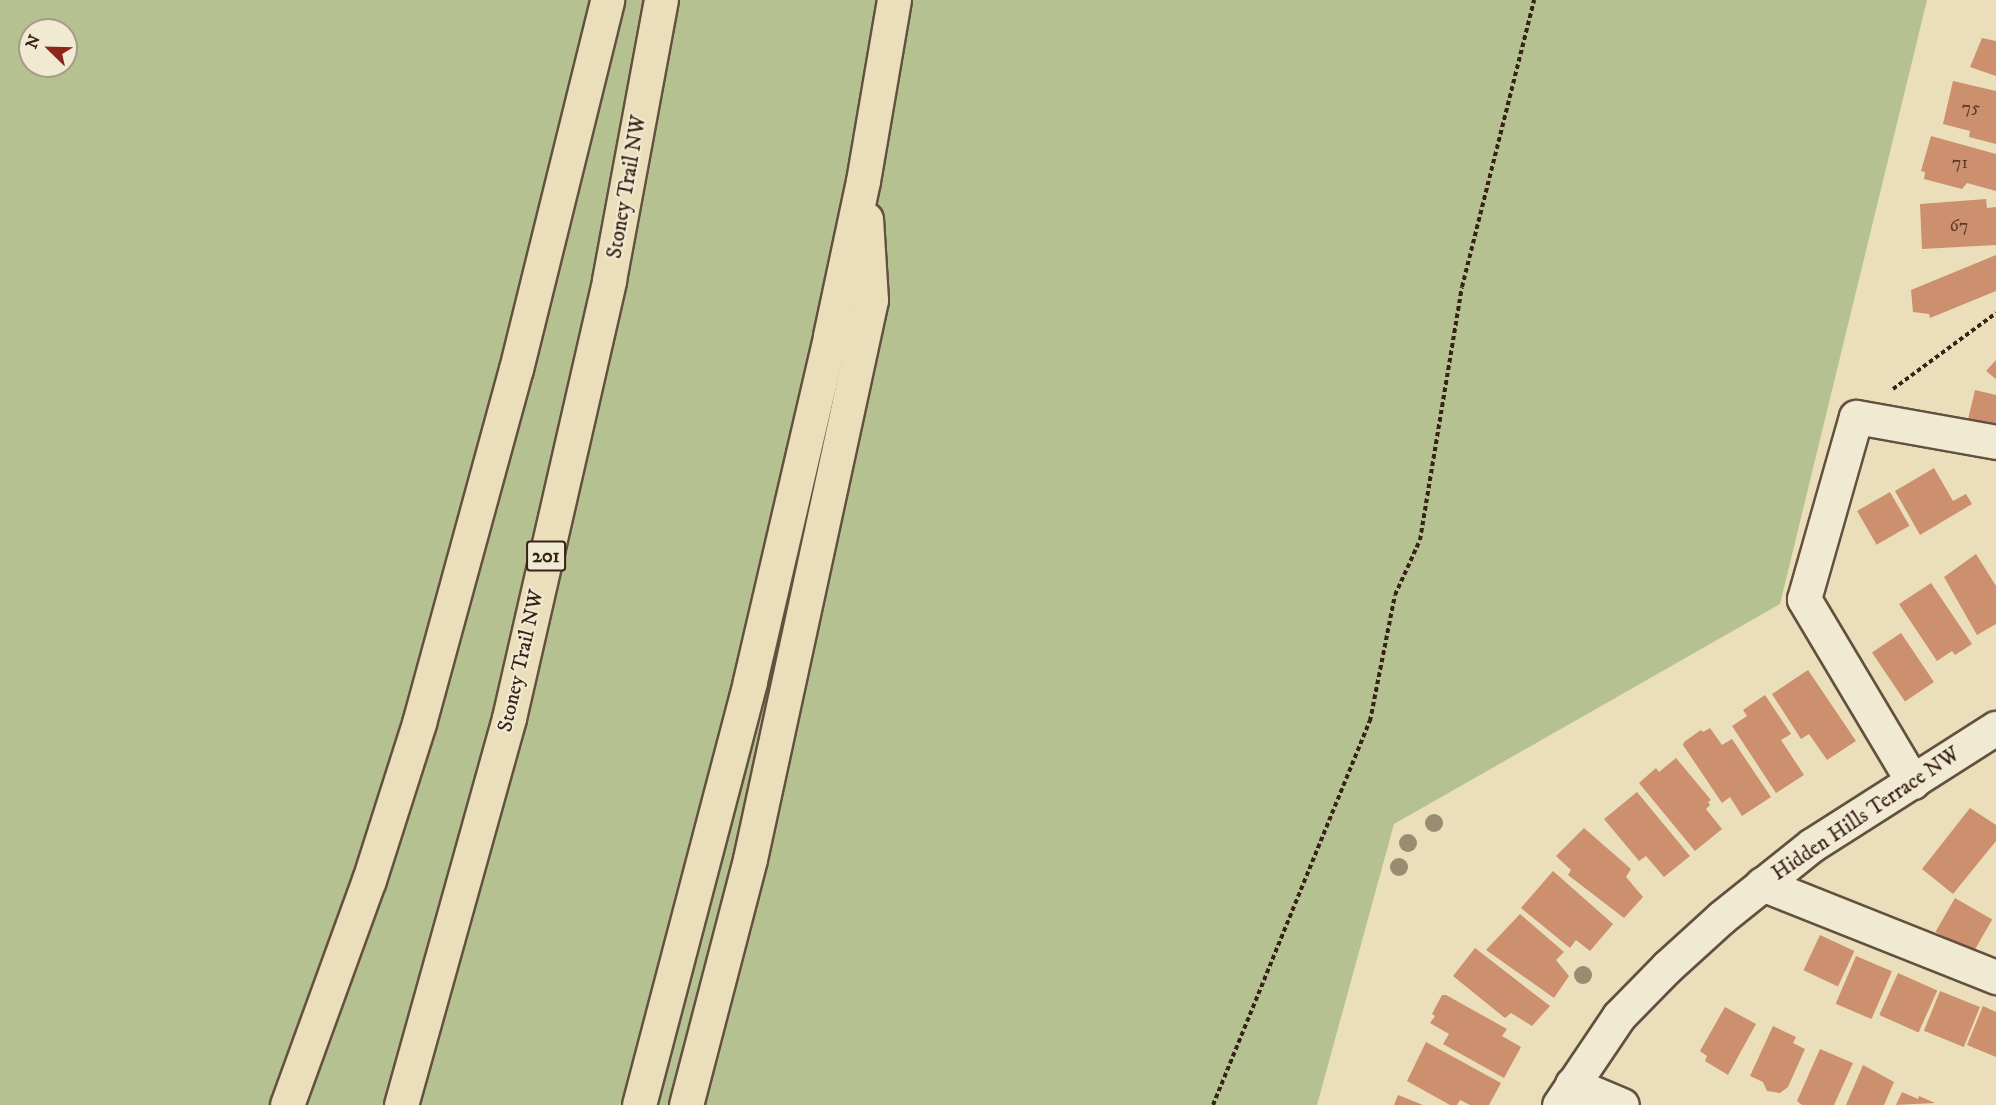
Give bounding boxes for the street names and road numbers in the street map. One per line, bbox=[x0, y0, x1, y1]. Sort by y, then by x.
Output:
street label: Stoney Trail NW bbox=[602, 113, 652, 261]
road number: 201 bbox=[525, 539, 567, 573]
street label: Stoney Trail NW bbox=[492, 587, 550, 735]
street label: Hidden Hills Terrace NW bbox=[1767, 742, 1965, 886]

